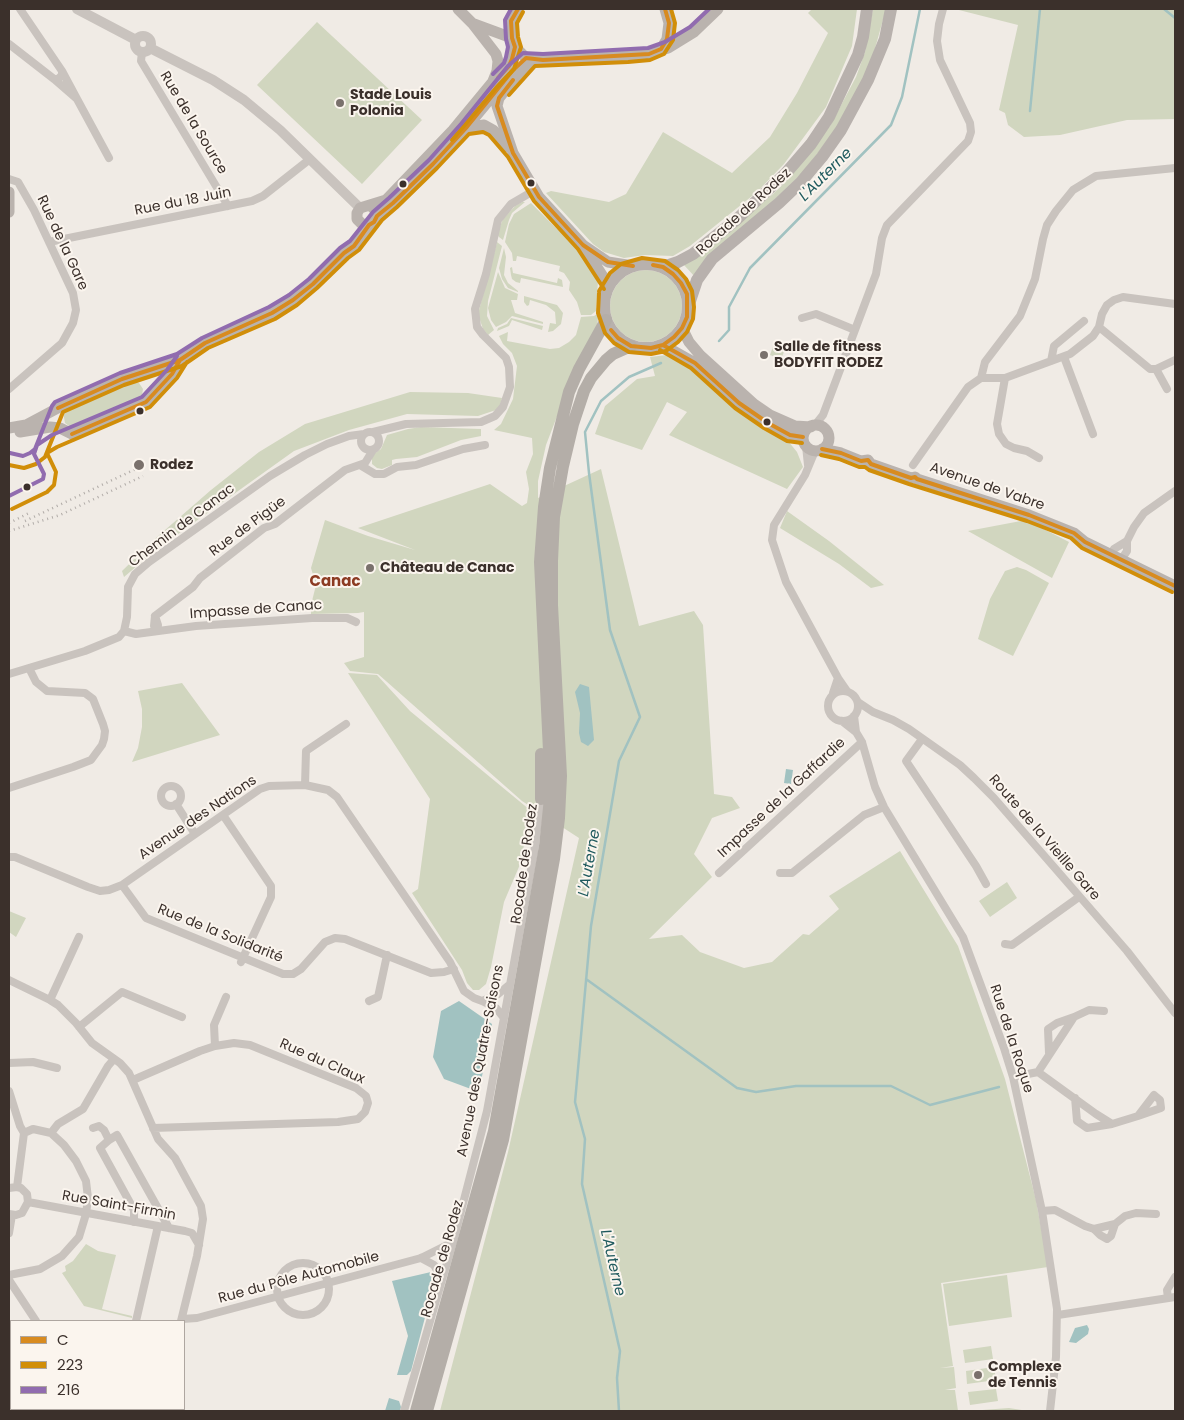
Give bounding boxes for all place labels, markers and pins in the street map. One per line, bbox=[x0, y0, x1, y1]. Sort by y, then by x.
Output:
place label: Stade Louis Polonia bbox=[350, 87, 432, 120]
marker: Stade Louis Polonia bbox=[334, 97, 346, 109]
unlabelled marker bbox=[526, 178, 536, 188]
unlabelled marker bbox=[398, 179, 408, 189]
place label: Salle de fitness BODYFIT RODEZ bbox=[774, 339, 883, 372]
marker: Salle de fitness BODYFIT RODEZ bbox=[758, 349, 770, 361]
unlabelled marker bbox=[135, 406, 145, 416]
unlabelled marker bbox=[762, 417, 772, 427]
place label: Rodez bbox=[150, 457, 193, 473]
marker: Rodez bbox=[132, 458, 146, 472]
unlabelled marker bbox=[22, 482, 32, 492]
place label: Château de Canac bbox=[380, 560, 515, 576]
marker: Château de Canac bbox=[364, 562, 376, 574]
place label: Complexe de Tennis bbox=[988, 1359, 1062, 1391]
marker: Complexe de Tennis bbox=[972, 1369, 984, 1381]

